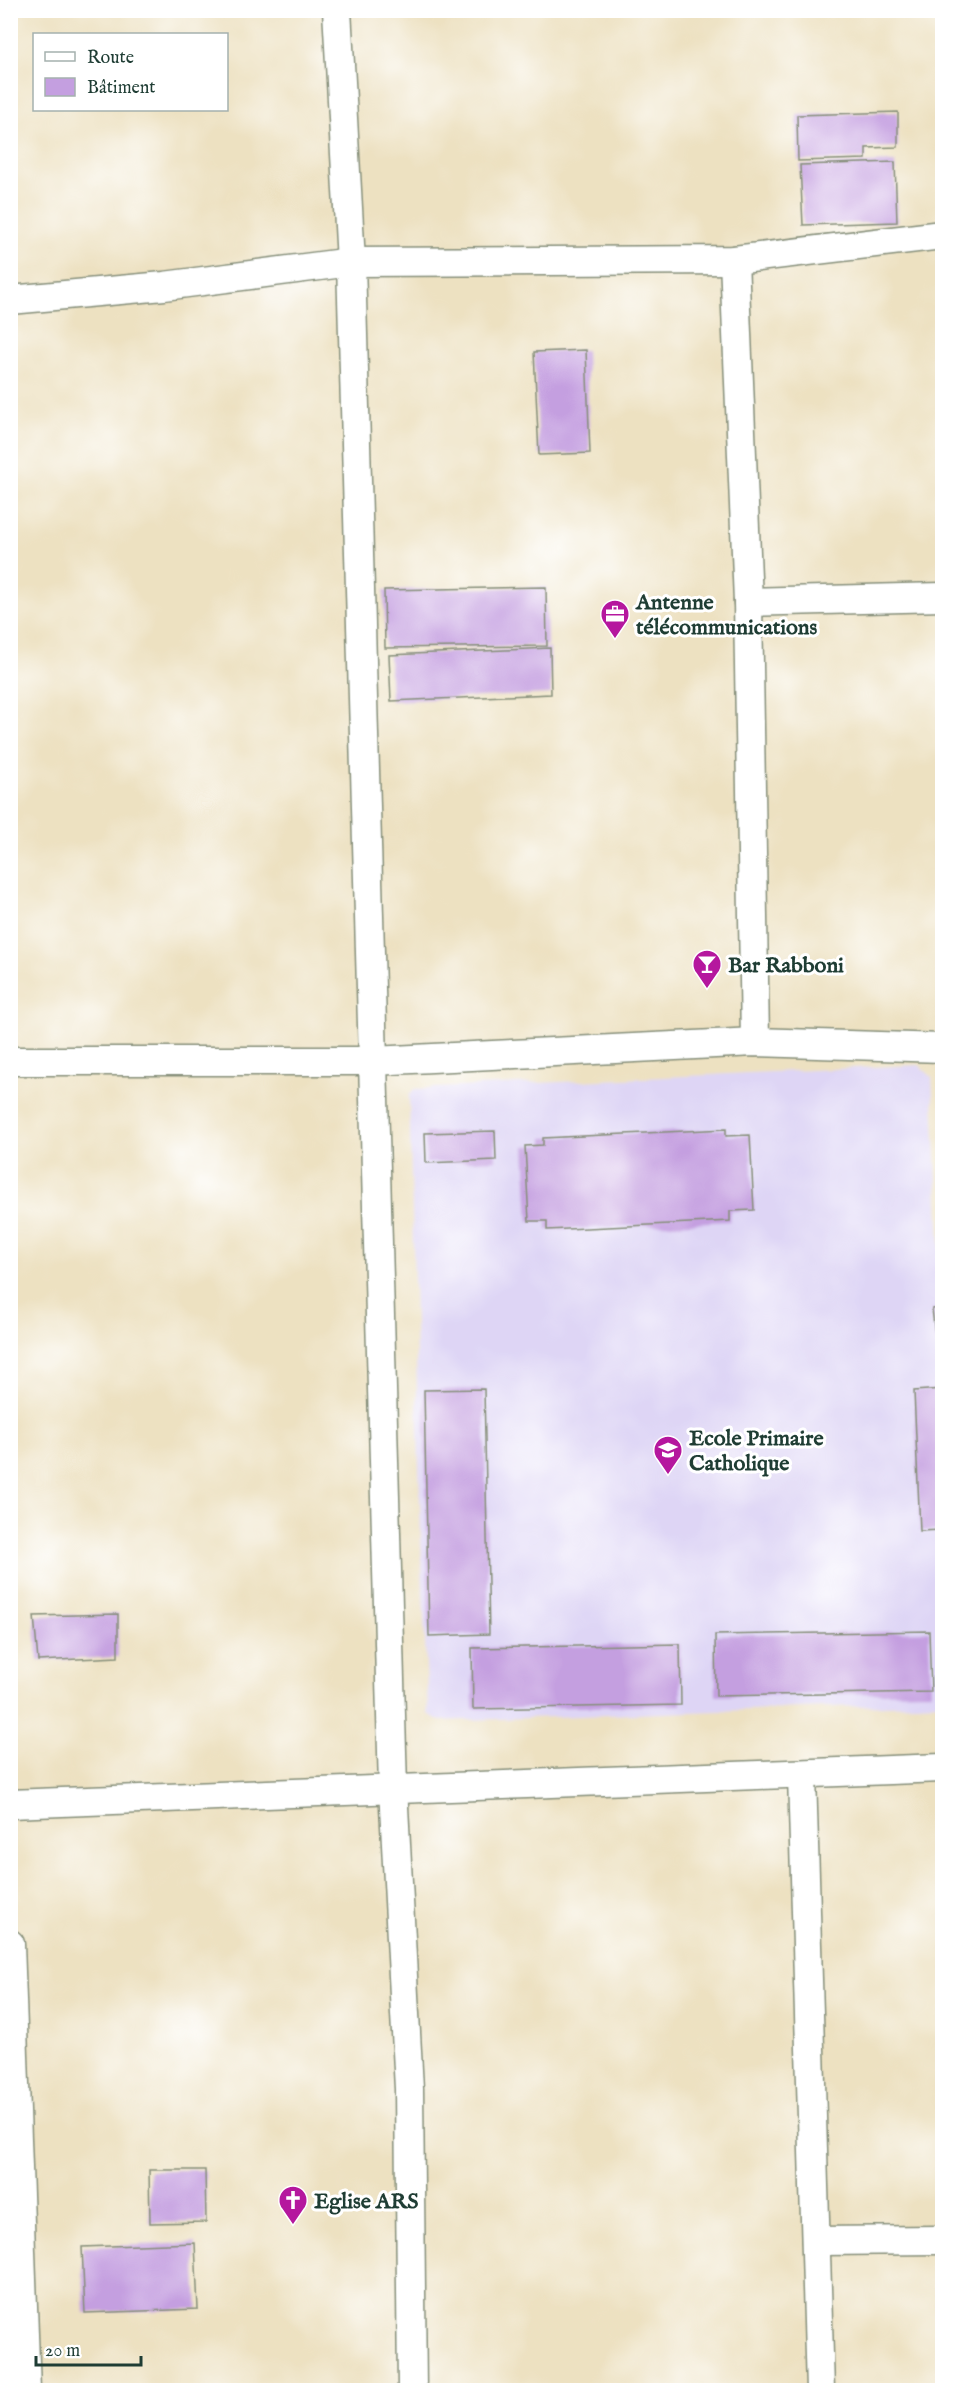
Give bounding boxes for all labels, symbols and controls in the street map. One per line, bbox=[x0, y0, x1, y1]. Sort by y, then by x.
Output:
legend bbox=[33, 33, 228, 111]
text: Route bbox=[87, 47, 134, 70]
text: Bâtiment bbox=[87, 77, 156, 100]
place label: Antenne télécommunications bbox=[635, 589, 817, 642]
office icon: Antenne télécommunications bbox=[599, 598, 631, 640]
bar icon: Bar Rabboni bbox=[691, 948, 723, 990]
place label: Bar Rabboni bbox=[728, 952, 844, 980]
place label: Ecole Primaire Catholique bbox=[689, 1425, 824, 1478]
school or university icon: Ecole Primaire Catholique bbox=[652, 1434, 684, 1476]
church icon: Eglise ARS bbox=[277, 2184, 309, 2226]
place label: Eglise ARS bbox=[314, 2188, 419, 2216]
scale bar bbox=[36, 2329, 141, 2367]
text: 20 m bbox=[45, 2340, 80, 2363]

